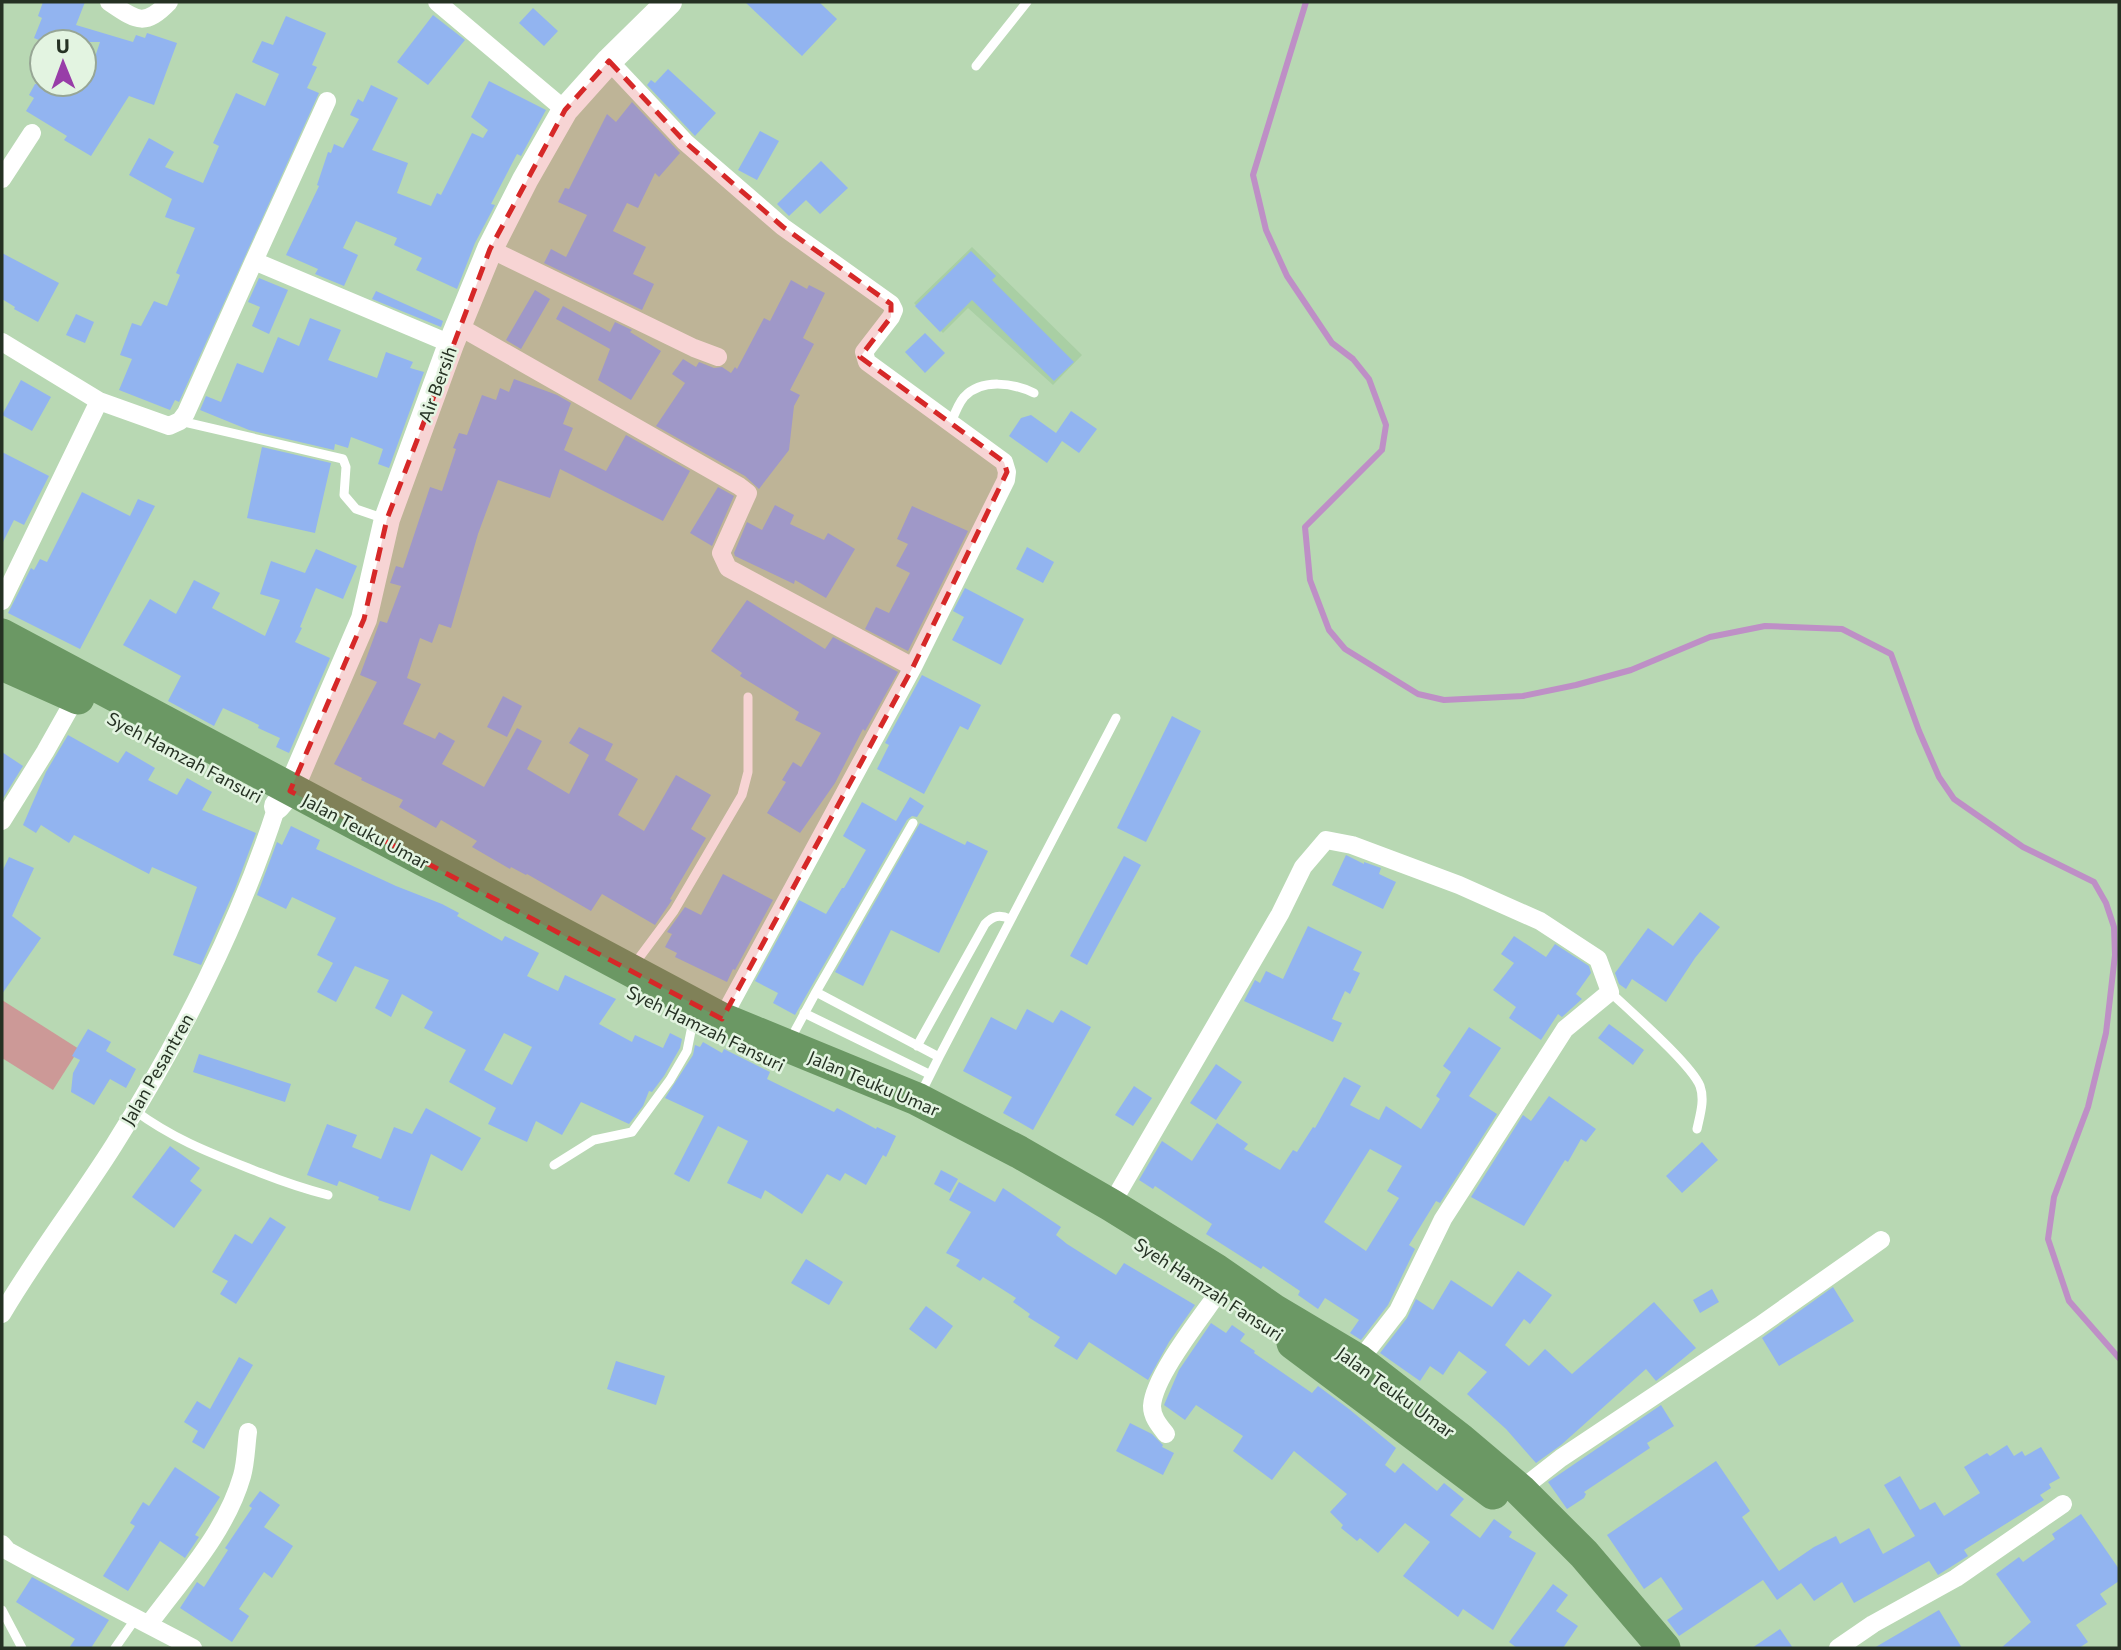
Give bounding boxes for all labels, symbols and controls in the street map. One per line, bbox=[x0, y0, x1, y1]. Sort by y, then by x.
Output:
north arrow bbox=[28, 28, 98, 98]
text: U bbox=[56, 34, 70, 57]
street label: Air Bersih bbox=[413, 343, 461, 425]
street label: Syeh Hamzah Fansuri bbox=[104, 707, 266, 807]
street label: Jalan Teuku Umar bbox=[299, 788, 433, 874]
street label: Syeh Hamzah Fansuri bbox=[623, 980, 789, 1076]
street label: Jalan Pesantren bbox=[116, 1009, 198, 1129]
street label: Jalan Teuku Umar bbox=[805, 1045, 943, 1121]
street label: Syeh Hamzah Fansuri bbox=[1131, 1233, 1287, 1345]
street label: Jalan Teuku Umar bbox=[1333, 1342, 1459, 1442]

